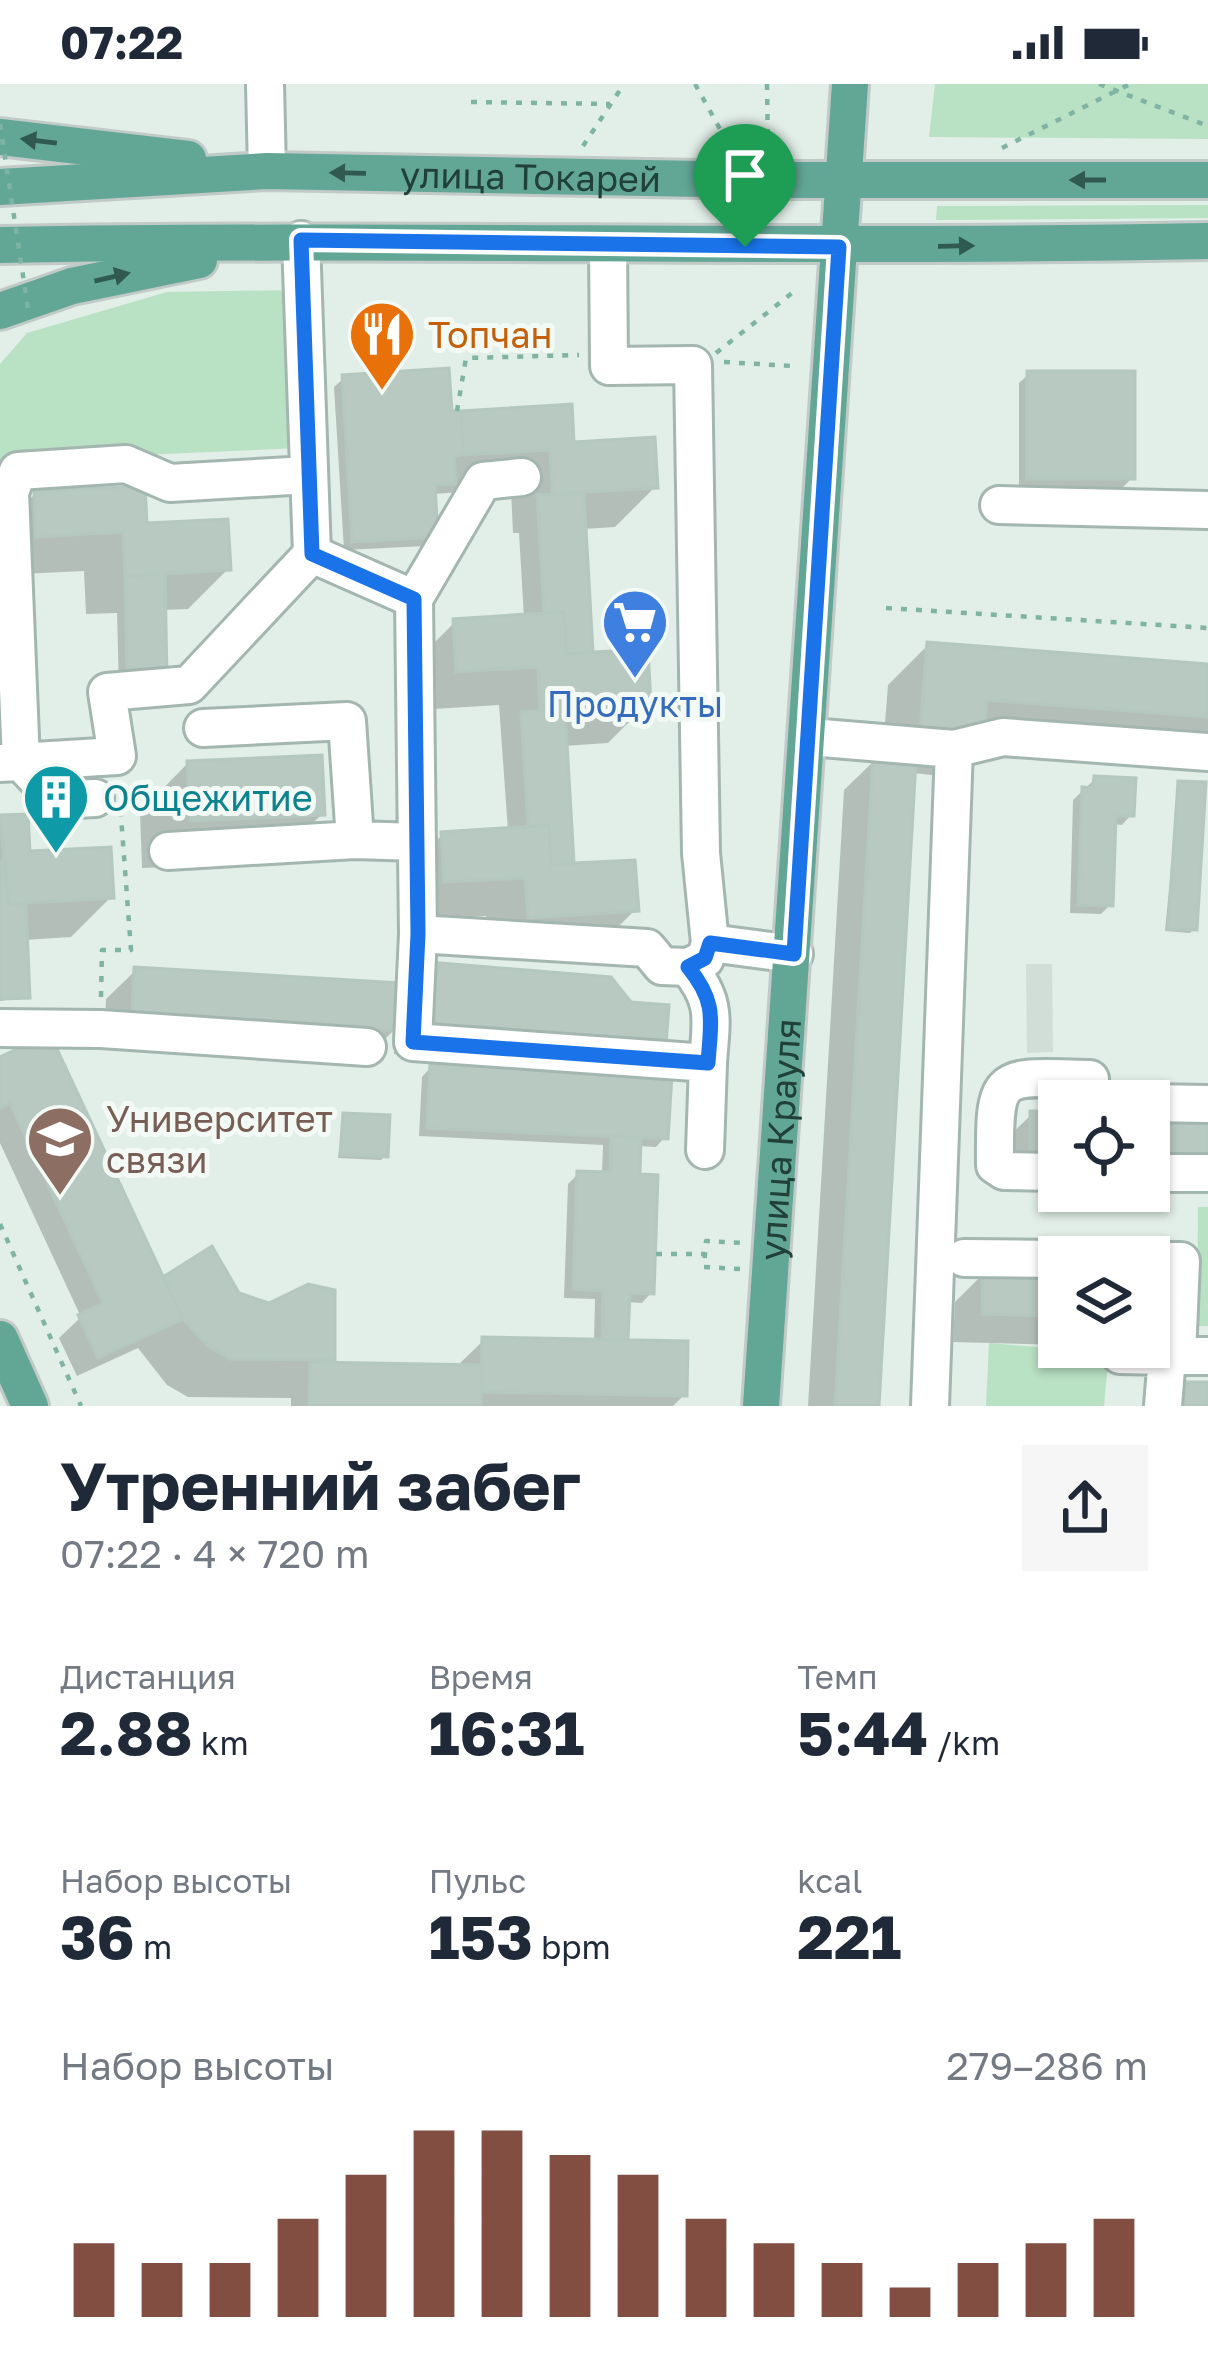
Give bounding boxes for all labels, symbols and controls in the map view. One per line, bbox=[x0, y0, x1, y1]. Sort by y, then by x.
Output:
text: 07:22 bbox=[60, 15, 183, 69]
pin bbox=[694, 124, 796, 247]
one-way arrow bbox=[20, 132, 57, 151]
icon: arrive bbox=[712, 142, 778, 208]
street label: улица Токарей bbox=[400, 152, 661, 200]
one-way arrow bbox=[328, 163, 366, 182]
one-way arrow bbox=[1068, 170, 1106, 189]
one-way arrow bbox=[938, 236, 976, 255]
one-way arrow bbox=[93, 267, 130, 286]
restaurant icon: Топчан bbox=[347, 299, 417, 393]
place label: Топчан bbox=[428, 313, 553, 356]
supermarket icon: Продукты bbox=[600, 587, 670, 681]
place label: Продукты bbox=[547, 682, 723, 725]
building icon: Общежитие bbox=[21, 762, 91, 856]
place label: Общежитие bbox=[103, 776, 313, 819]
street label: улица Крауля bbox=[749, 1017, 809, 1262]
map controls bbox=[1038, 1080, 1170, 1368]
button: locate bbox=[1038, 1080, 1170, 1212]
place label: Университет связи bbox=[106, 1097, 333, 1181]
school or university icon: Университет связи bbox=[25, 1104, 95, 1198]
button: layers bbox=[1038, 1236, 1170, 1368]
text: Утренний забег bbox=[60, 1445, 581, 1525]
button: share bbox=[1022, 1445, 1148, 1571]
text: 07:22 · 4 × 720 m bbox=[60, 1530, 369, 1577]
text: Дистанция bbox=[60, 1657, 236, 1696]
text: Время bbox=[429, 1657, 533, 1696]
text: Темп bbox=[797, 1657, 878, 1696]
text: 2.88 bbox=[60, 1696, 193, 1768]
text: 16:31 bbox=[429, 1696, 584, 1768]
text: 5:44 bbox=[797, 1696, 928, 1768]
text: km bbox=[193, 1723, 249, 1762]
text: /km bbox=[928, 1723, 1000, 1762]
text: Набор высоты bbox=[60, 1861, 292, 1900]
text: Пульс bbox=[429, 1861, 526, 1900]
text: kcal bbox=[797, 1861, 863, 1900]
text: 36 bbox=[60, 1900, 135, 1972]
text: 153 bbox=[429, 1900, 533, 1972]
text: 221 bbox=[797, 1900, 901, 1972]
text: m bbox=[135, 1927, 172, 1966]
text: bpm bbox=[533, 1927, 611, 1966]
text: Набор высоты bbox=[60, 2042, 334, 2089]
text: 279–286 m bbox=[946, 2042, 1148, 2089]

